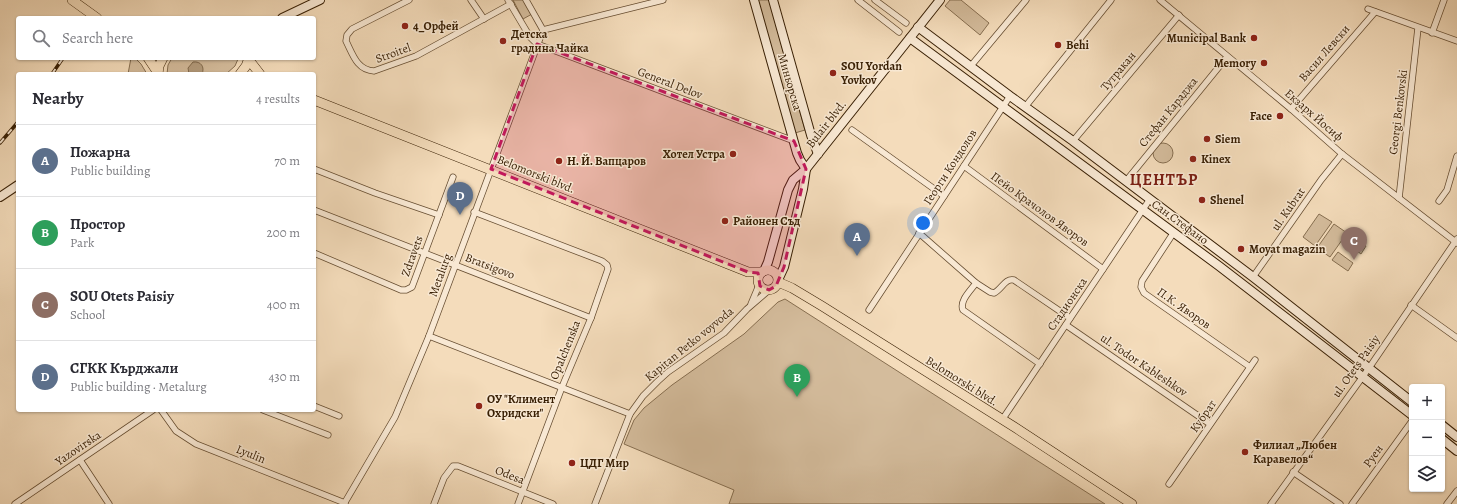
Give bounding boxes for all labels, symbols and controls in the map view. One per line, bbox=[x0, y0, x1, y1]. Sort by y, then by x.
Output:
search box bbox=[16, 16, 316, 60]
place label: 4_Орфей bbox=[413, 18, 459, 34]
marker: 4_Орфей bbox=[400, 21, 410, 31]
street label: Васил Левски bbox=[1295, 21, 1353, 85]
place label: Детска градина Чайка bbox=[511, 26, 589, 56]
icon: search bbox=[30, 27, 52, 49]
text: Search here bbox=[62, 28, 133, 48]
place label: Municipal Bank bbox=[1167, 30, 1247, 46]
marker: Municipal Bank bbox=[1249, 33, 1259, 43]
marker: Детска градина Чайка bbox=[498, 36, 508, 46]
place label: Behi bbox=[1066, 37, 1089, 53]
street label: Stroitel bbox=[373, 39, 413, 67]
marker: Behi bbox=[1053, 40, 1063, 50]
street label: Тутракан bbox=[1097, 48, 1139, 94]
street label: Миньорска bbox=[774, 52, 806, 113]
place label: Memory bbox=[1214, 55, 1256, 71]
place label: SOU Yordan Yovkov bbox=[840, 58, 902, 88]
marker: Memory bbox=[1259, 58, 1269, 68]
street label: General Delov bbox=[635, 63, 705, 103]
marker: SOU Yordan Yovkov bbox=[828, 68, 838, 78]
street label: Georgi Benkovski bbox=[1385, 69, 1411, 155]
street label: Стефан Караджа bbox=[1135, 73, 1201, 150]
street label: Екзарх Йосиф bbox=[1281, 85, 1347, 145]
text: Nearby bbox=[32, 87, 83, 110]
text: 4 results bbox=[256, 90, 300, 107]
street label: Bulair blvd. bbox=[802, 97, 850, 151]
place label: Face bbox=[1250, 108, 1272, 124]
marker: Face bbox=[1275, 111, 1285, 121]
street label: Георги Кондолов bbox=[919, 126, 981, 208]
place label: Siem bbox=[1215, 131, 1240, 147]
marker: Siem bbox=[1202, 134, 1212, 144]
text: Пожарна bbox=[70, 142, 130, 162]
place label: Хотел Устра bbox=[663, 146, 725, 162]
marker: Хотел Устра bbox=[728, 149, 738, 159]
street label: Belomorski blvd. bbox=[495, 151, 577, 197]
place label: Kinex bbox=[1201, 151, 1230, 167]
text: A bbox=[41, 152, 49, 169]
text: 70 m bbox=[274, 152, 300, 169]
place label: Н. Й. Вапцаров bbox=[567, 153, 646, 169]
marker: Kinex bbox=[1188, 154, 1198, 164]
marker: Н. Й. Вапцаров bbox=[554, 156, 564, 166]
text: Public building bbox=[70, 162, 150, 179]
street label: Пейо Крачолов Яворов bbox=[988, 168, 1092, 250]
district label: ЦЕНТЪР bbox=[1130, 169, 1198, 191]
pin: D bbox=[447, 182, 473, 215]
street label: ul. Kubrat bbox=[1267, 184, 1309, 234]
place label: Shenel bbox=[1210, 192, 1245, 208]
marker: Shenel bbox=[1197, 195, 1207, 205]
street label: Сан Стефано bbox=[1148, 196, 1212, 248]
place label: Районен Съд bbox=[733, 213, 800, 229]
your location bbox=[913, 213, 933, 233]
text: Простор bbox=[70, 214, 125, 234]
marker: Районен Съд bbox=[720, 216, 730, 226]
pin: A bbox=[844, 223, 870, 256]
text: B bbox=[41, 224, 49, 241]
text: 200 m bbox=[267, 224, 300, 241]
pin: C bbox=[1341, 227, 1367, 260]
street label: Zdravets bbox=[397, 233, 427, 279]
text: Park bbox=[70, 234, 94, 251]
place label: Moyat magazin bbox=[1249, 241, 1326, 257]
marker: Moyat magazin bbox=[1236, 244, 1246, 254]
street label: Bratsigovo bbox=[463, 249, 517, 283]
street label: Metalurg bbox=[425, 251, 455, 299]
street label: Стадионска bbox=[1043, 274, 1091, 334]
street label: П.К. Яворов bbox=[1154, 284, 1214, 333]
text: SOU Otets Paisiy bbox=[70, 286, 174, 306]
text: C bbox=[41, 296, 49, 313]
text: 400 m bbox=[267, 296, 300, 313]
street label: Kapitan Petko voyvoda bbox=[641, 303, 737, 385]
text: School bbox=[70, 306, 105, 323]
street label: Opalchenska bbox=[546, 318, 584, 382]
street label: ul. Todor Kableshkov bbox=[1097, 330, 1191, 400]
street label: ul. Otets Paisiy bbox=[1329, 331, 1384, 400]
street label: Belomorski blvd. bbox=[923, 352, 1001, 410]
text: СГКК Кърджали bbox=[70, 358, 178, 378]
pin: B bbox=[784, 364, 810, 397]
text: D bbox=[40, 368, 50, 385]
text: 430 m bbox=[268, 368, 300, 385]
text: Public building · Metalurg bbox=[70, 378, 207, 395]
map controls bbox=[1409, 384, 1445, 492]
button: + bbox=[1409, 384, 1445, 420]
place label: ОУ "Климент Охридски" bbox=[487, 391, 556, 421]
street label: Кубрат bbox=[1186, 396, 1220, 435]
marker: ОУ "Климент Охридски" bbox=[474, 401, 484, 411]
button: − bbox=[1409, 420, 1445, 456]
street label: Yazovirska bbox=[51, 427, 104, 470]
place label: Филиал „Любен Каравелов“ bbox=[1253, 437, 1337, 467]
street label: Lyulin bbox=[234, 441, 269, 467]
street label: Руен bbox=[1359, 441, 1387, 471]
marker: Филиал „Любен Каравелов“ bbox=[1240, 447, 1250, 457]
place label: ЦДГ Мир bbox=[580, 455, 630, 471]
button: layers bbox=[1409, 456, 1445, 492]
marker: ЦДГ Мир bbox=[567, 458, 577, 468]
street label: Odesa bbox=[493, 462, 528, 488]

